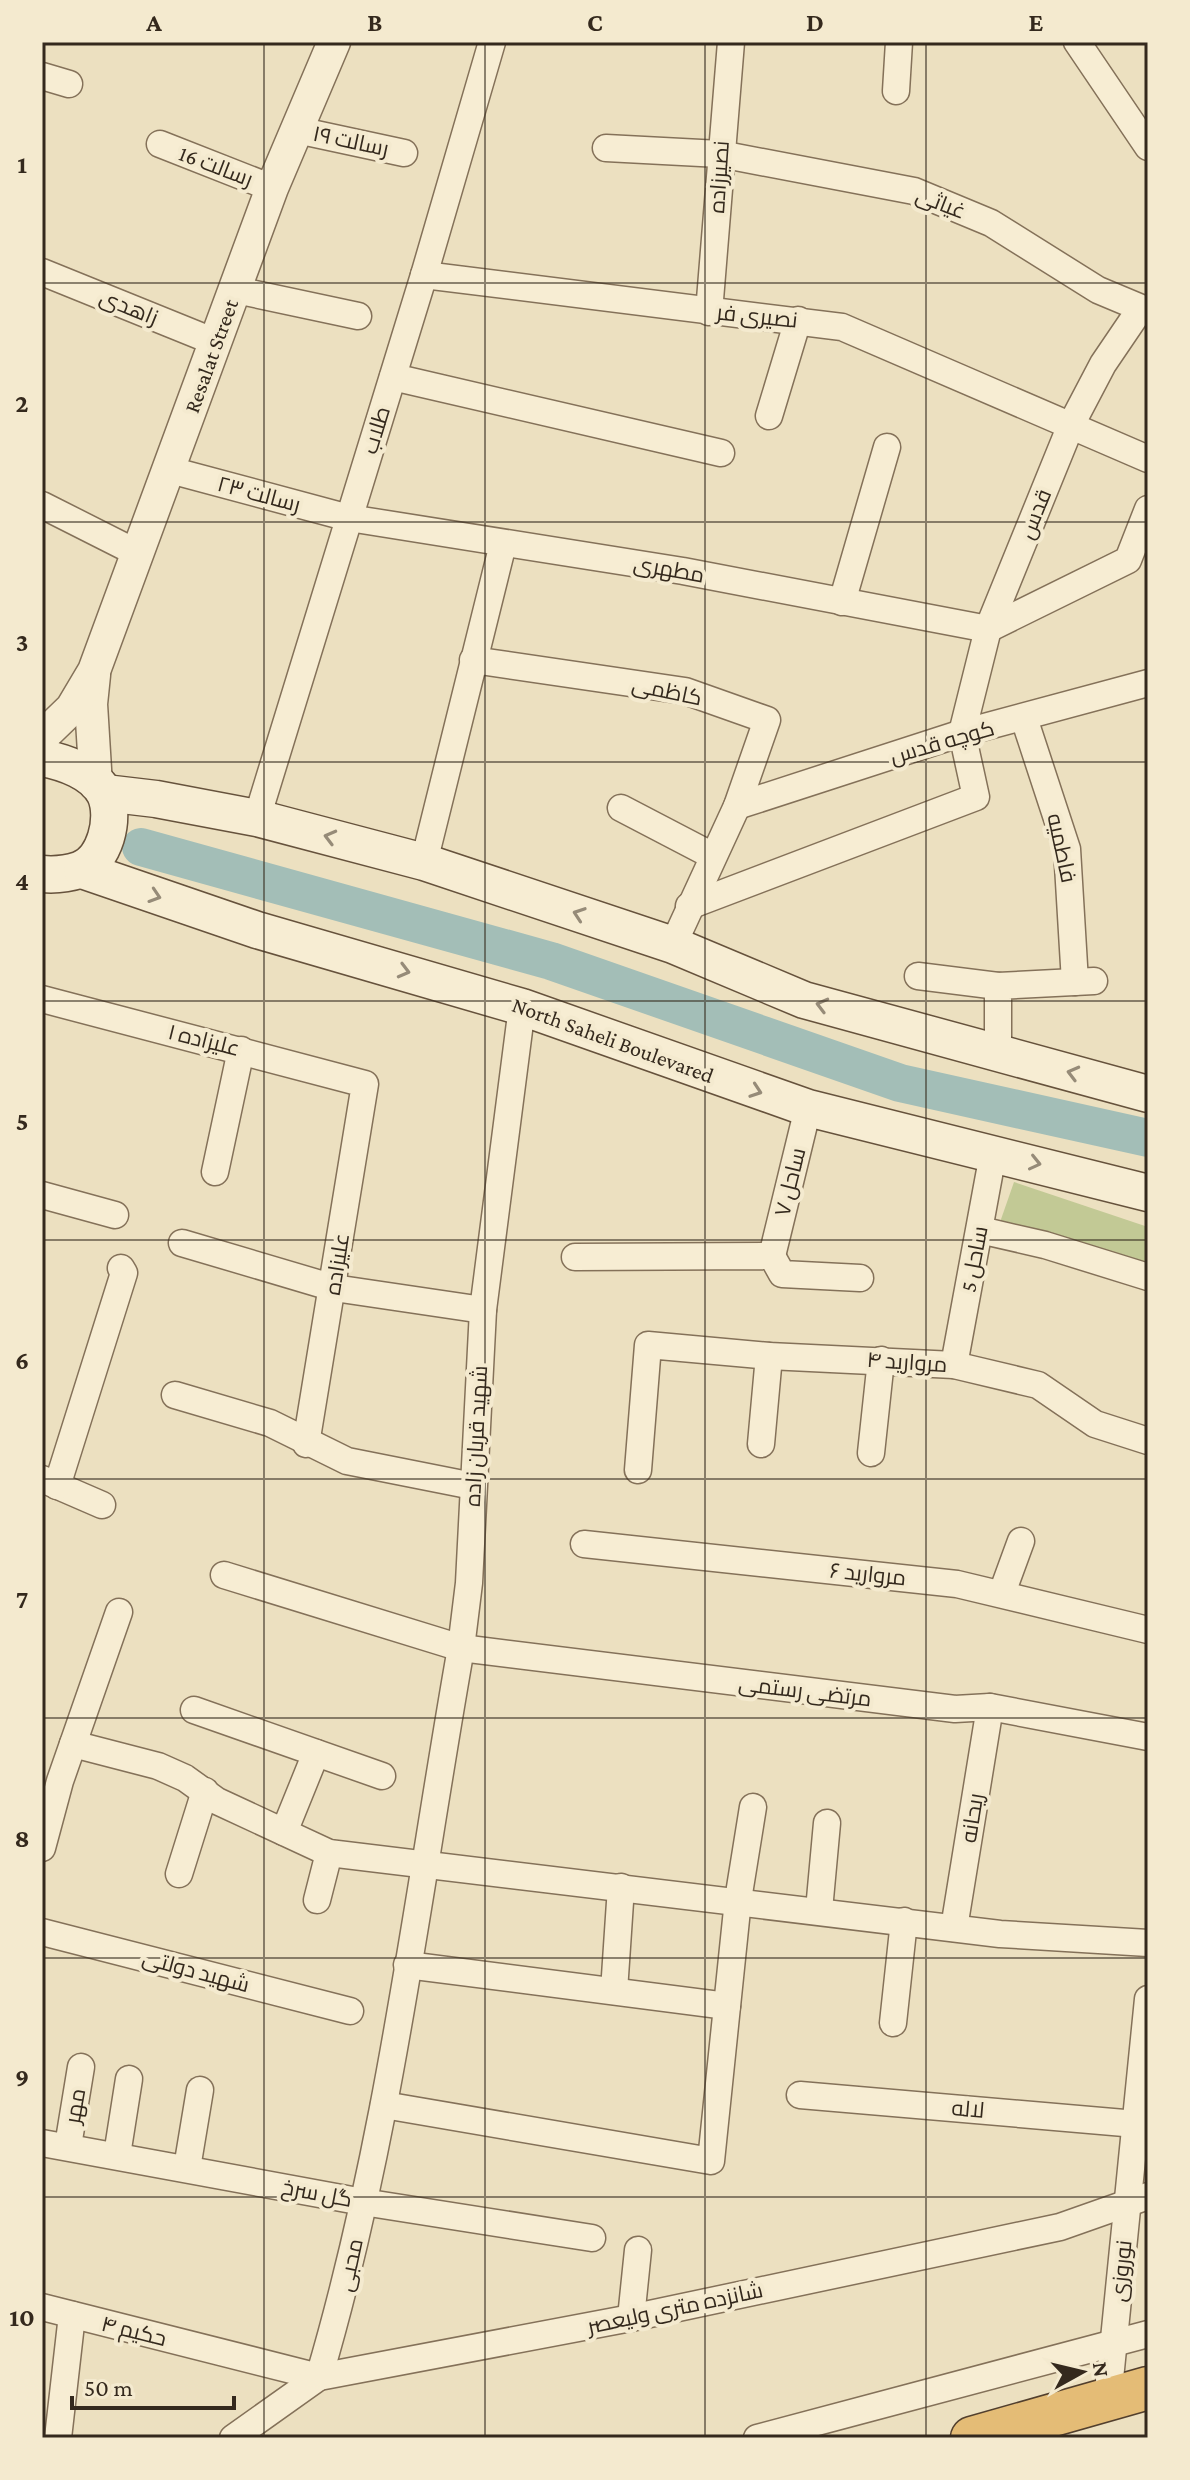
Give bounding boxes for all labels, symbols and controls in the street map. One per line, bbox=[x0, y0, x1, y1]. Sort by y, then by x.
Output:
text: A bbox=[145, 8, 162, 37]
text: B bbox=[367, 8, 383, 37]
text: C bbox=[587, 8, 603, 37]
text: D bbox=[806, 8, 824, 37]
text: E bbox=[1029, 8, 1044, 37]
street label: رسالت ۱۹ bbox=[311, 121, 391, 161]
street label: نصیرزاده bbox=[704, 140, 734, 214]
street label: رسالت 16 bbox=[176, 141, 256, 191]
text: 1 bbox=[17, 150, 27, 179]
street label: غیاثی bbox=[912, 182, 969, 225]
street label: زاهدی bbox=[96, 284, 162, 330]
street label: Resalat Street bbox=[179, 295, 243, 416]
street label: نصیری فر bbox=[713, 299, 799, 333]
text: 2 bbox=[15, 389, 29, 418]
street label: طلاب bbox=[357, 403, 395, 457]
street label: رسالت ۲۳ bbox=[215, 471, 303, 517]
street label: قدس bbox=[1014, 485, 1057, 543]
street label: مطهری bbox=[631, 550, 706, 588]
text: 3 bbox=[16, 628, 28, 657]
street label: کاظمی bbox=[630, 671, 704, 712]
street label: کوچه قدس bbox=[887, 715, 998, 771]
street label: فاطمیه bbox=[1042, 811, 1082, 885]
one-way arrow bbox=[324, 830, 338, 846]
text: 4 bbox=[15, 867, 29, 896]
one-way arrow bbox=[147, 887, 161, 903]
one-way arrow bbox=[572, 907, 586, 923]
one-way arrow bbox=[397, 962, 411, 978]
street label: North Saheli Boulevared bbox=[509, 992, 718, 1088]
one-way arrow bbox=[815, 998, 829, 1014]
street label: علیزاده ۱ bbox=[165, 1019, 243, 1061]
one-way arrow bbox=[1066, 1066, 1080, 1083]
one-way arrow bbox=[748, 1081, 762, 1097]
text: 5 bbox=[16, 1107, 28, 1136]
street label: ساحل ۷ bbox=[769, 1145, 812, 1219]
one-way arrow bbox=[1027, 1154, 1041, 1171]
street label: ساحل 5 bbox=[955, 1224, 994, 1294]
street label: علیزاده bbox=[320, 1231, 354, 1297]
text: 6 bbox=[15, 1346, 29, 1375]
street label: مروارید ۴ bbox=[866, 1347, 948, 1377]
street label: شهید قربان زاده bbox=[460, 1365, 493, 1507]
street label: مروارید ۶ bbox=[829, 1558, 907, 1590]
text: 7 bbox=[16, 1585, 28, 1614]
street label: مرتضی رستمی bbox=[737, 1670, 873, 1713]
street label: ریحانه bbox=[956, 1791, 988, 1845]
text: 8 bbox=[14, 1824, 30, 1853]
street label: شهید دولتی bbox=[140, 1945, 252, 1998]
text: 9 bbox=[15, 2063, 29, 2092]
street label: مهر bbox=[59, 2086, 91, 2128]
street label: لاله bbox=[951, 2095, 985, 2123]
street label: گل سرخ bbox=[279, 2174, 355, 2214]
street label: محبی bbox=[332, 2236, 369, 2294]
street label: نوروزی bbox=[1105, 2239, 1137, 2303]
street label: شانزده متری ولیعصر bbox=[583, 2277, 765, 2339]
text: 10 bbox=[9, 2303, 35, 2332]
street label: حکیم ۴ bbox=[98, 2311, 169, 2354]
north arrow bbox=[1042, 2332, 1122, 2412]
scale bar bbox=[72, 2360, 234, 2410]
text: N bbox=[1088, 2360, 1115, 2378]
text: 50 m bbox=[84, 2374, 133, 2401]

